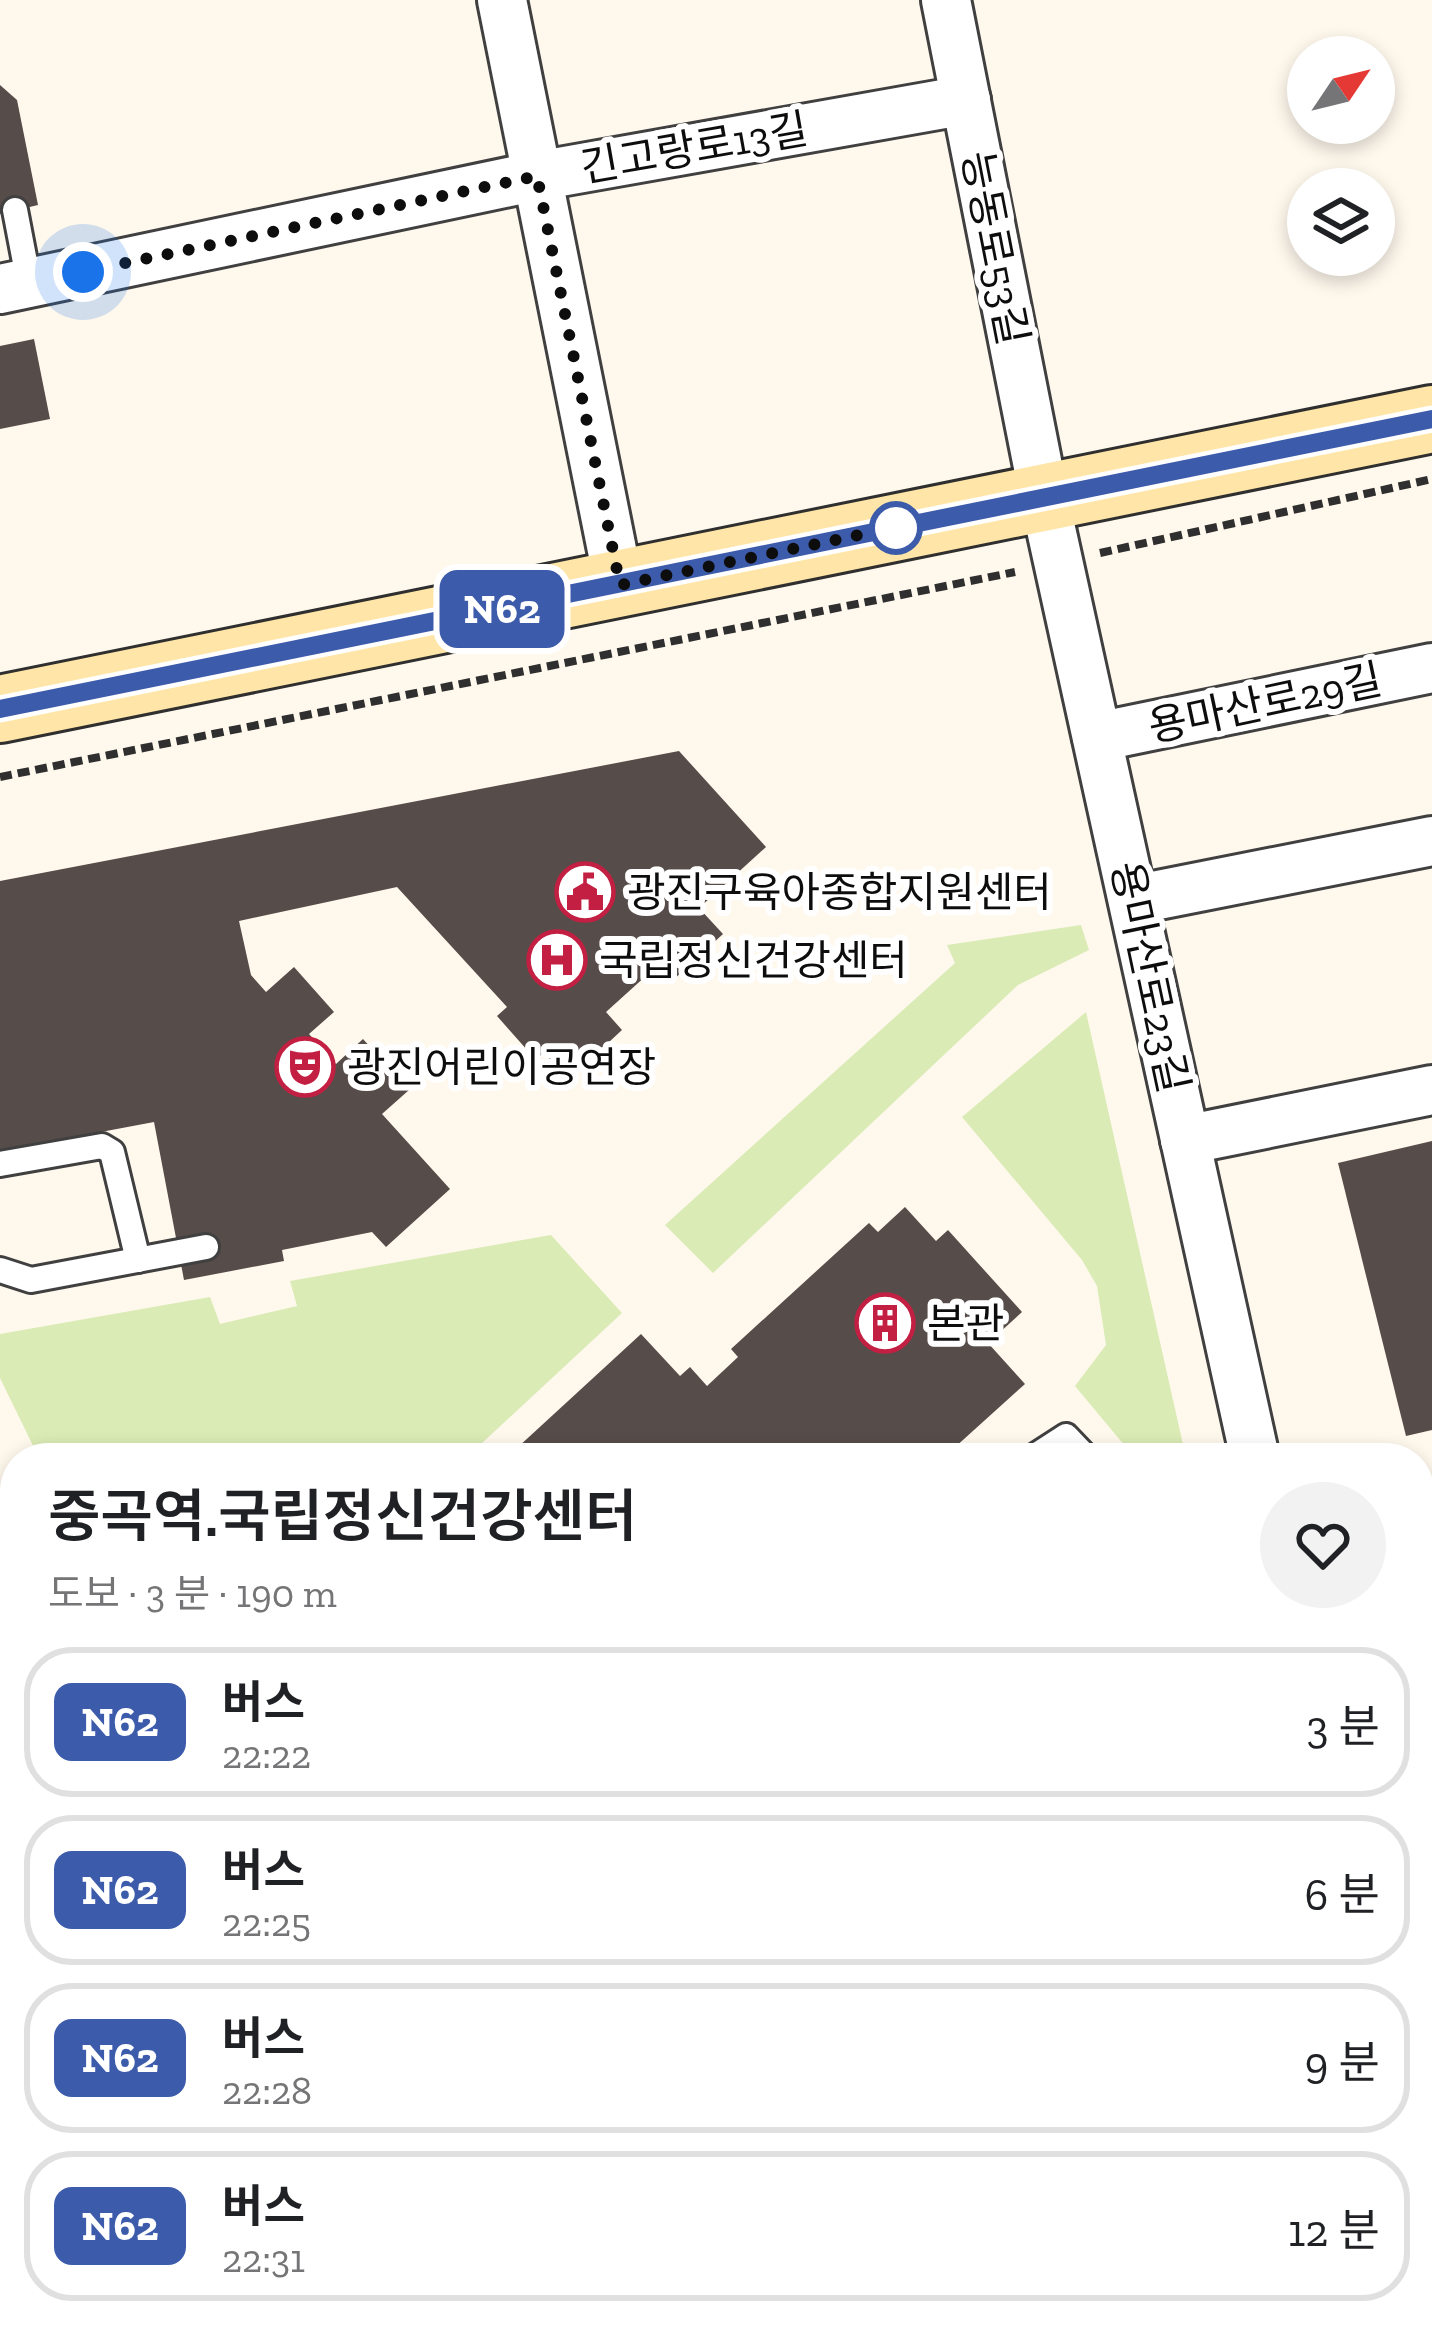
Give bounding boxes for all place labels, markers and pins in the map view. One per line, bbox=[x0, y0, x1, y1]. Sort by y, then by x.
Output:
unlabelled marker bbox=[871, 503, 921, 553]
public building icon: 광진구육아종합지원센터 bbox=[554, 861, 616, 923]
place label: 광진구육아종합지원센터 bbox=[627, 867, 1052, 918]
hospital icon: 국립정신건강센터 bbox=[526, 929, 588, 991]
place label: 국립정신건강센터 bbox=[599, 935, 908, 986]
theatre icon: 광진어린이공연장 bbox=[274, 1036, 336, 1098]
place label: 광진어린이공연장 bbox=[347, 1042, 656, 1093]
building icon: 본관 bbox=[854, 1292, 916, 1354]
place label: 본관 bbox=[927, 1298, 1004, 1349]

